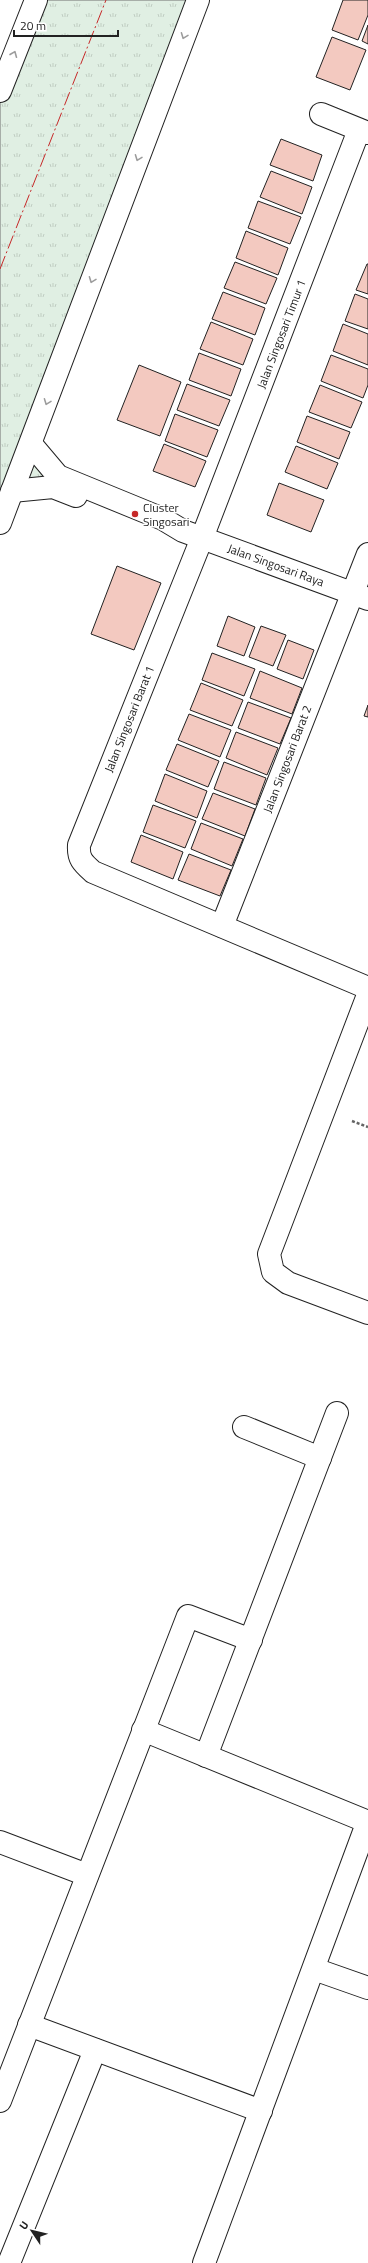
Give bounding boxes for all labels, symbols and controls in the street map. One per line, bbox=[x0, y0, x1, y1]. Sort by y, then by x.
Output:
scale bar bbox=[14, 12, 118, 38]
text: 20 m bbox=[20, 16, 46, 35]
one-way arrow bbox=[180, 33, 188, 40]
one-way arrow bbox=[10, 51, 18, 58]
one-way arrow bbox=[135, 155, 143, 162]
one-way arrow bbox=[89, 276, 97, 283]
street label: Jalan Singosari Timur 1 bbox=[251, 277, 311, 391]
one-way arrow bbox=[43, 398, 51, 405]
place label: Cluster Singosari bbox=[143, 498, 189, 531]
marker: Cluster Singosari bbox=[130, 509, 140, 519]
street label: Jalan Singosari Raya bbox=[225, 539, 327, 591]
street label: Jalan Singosari Barat 1 bbox=[99, 663, 159, 775]
street label: Jalan Singosari Barat 2 bbox=[258, 703, 316, 815]
north arrow bbox=[12, 2211, 52, 2251]
text: U bbox=[15, 2218, 32, 2233]

